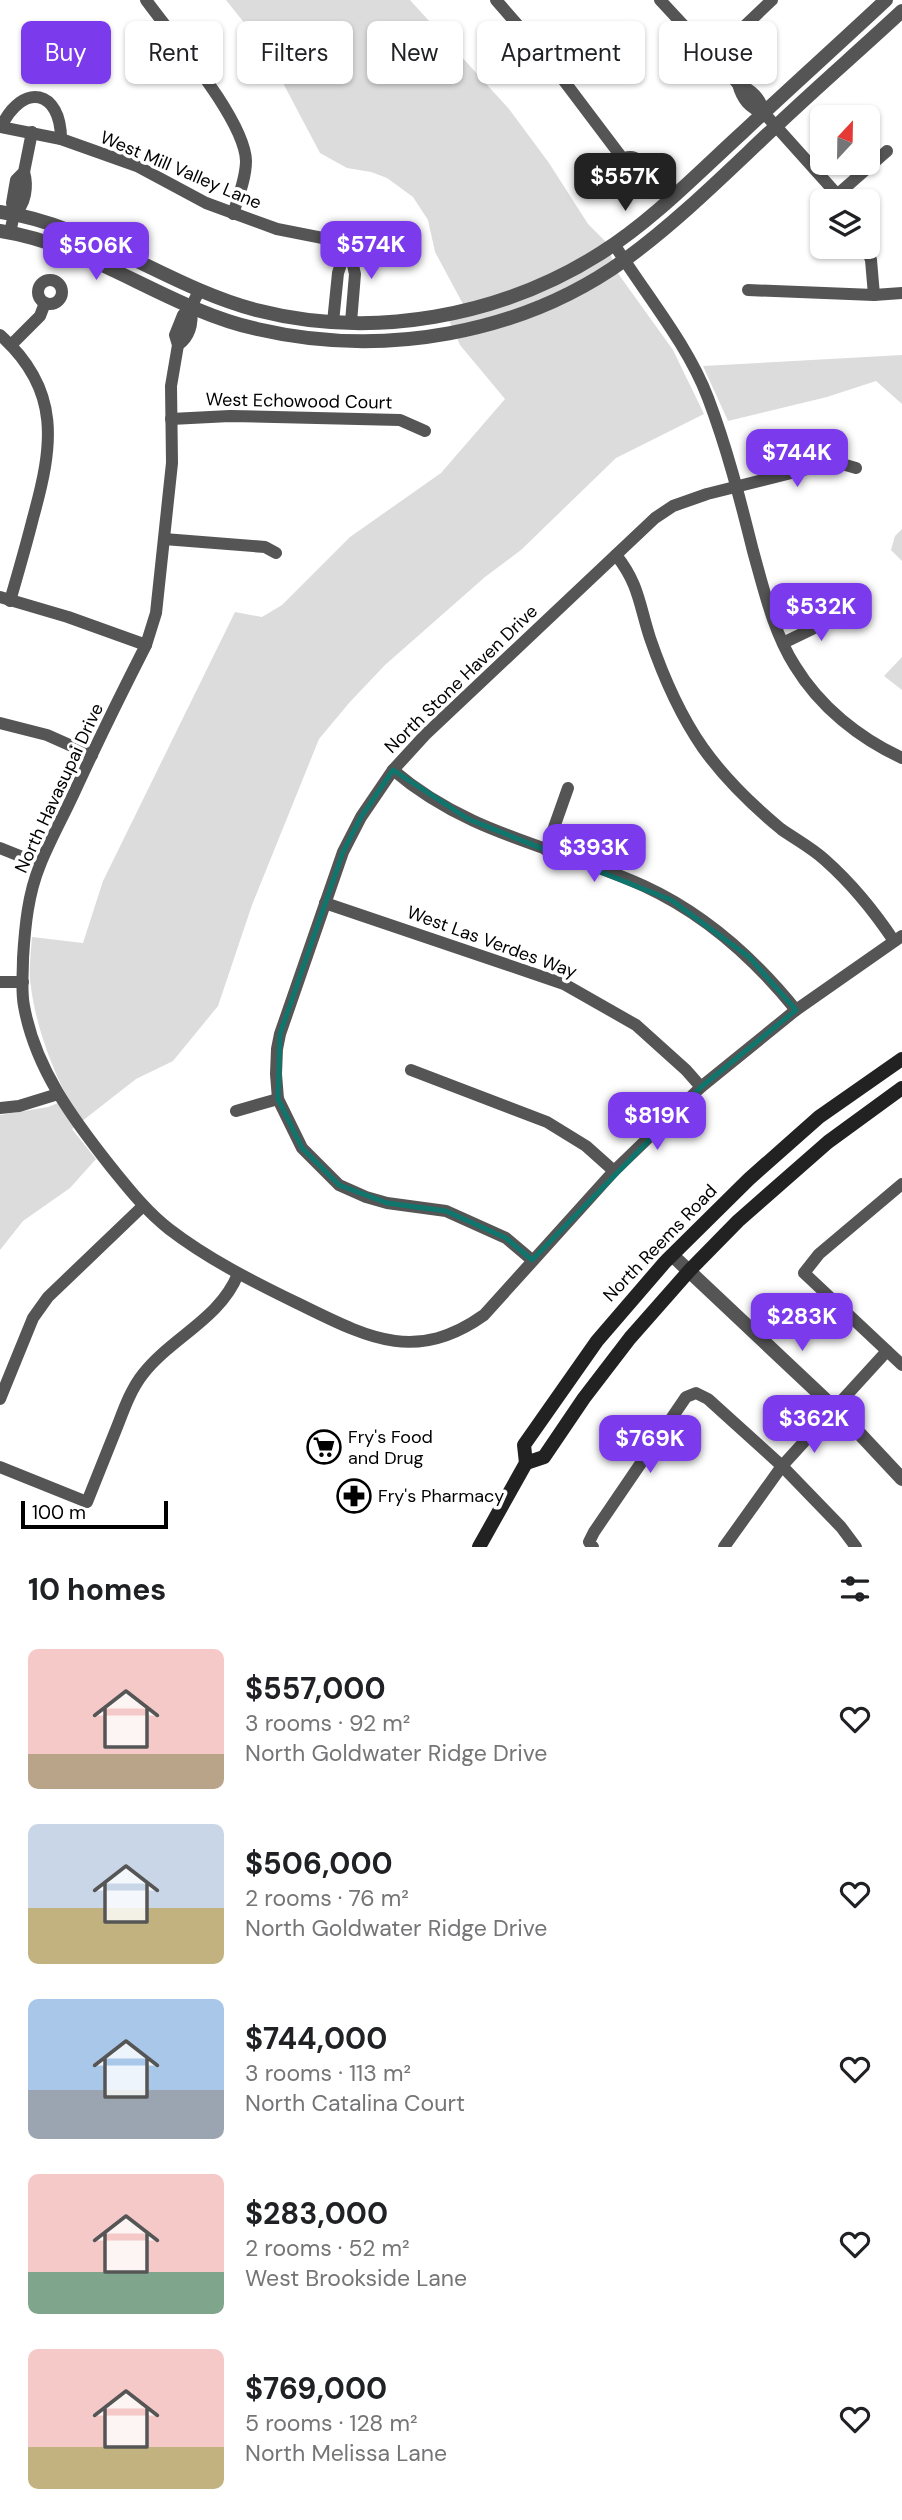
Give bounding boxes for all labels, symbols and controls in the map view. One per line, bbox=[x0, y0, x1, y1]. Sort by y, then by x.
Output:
chip: Buy bbox=[21, 21, 111, 84]
chip: Rent bbox=[125, 21, 223, 84]
chip: Filters bbox=[237, 21, 353, 84]
chip: New bbox=[367, 21, 463, 84]
chip: Apartment bbox=[477, 21, 645, 84]
chip: House bbox=[659, 21, 777, 84]
north arrow bbox=[810, 105, 880, 175]
map controls bbox=[810, 105, 880, 259]
street label: West Mill Valley Lane bbox=[97, 125, 265, 215]
pin: $557K bbox=[576, 154, 674, 213]
text: $557K bbox=[590, 161, 660, 191]
button: layers bbox=[810, 189, 880, 259]
pin: $506K bbox=[47, 222, 145, 282]
pin: $574K bbox=[322, 222, 420, 281]
text: $574K bbox=[336, 229, 406, 259]
text: $506K bbox=[59, 230, 133, 260]
street label: West Echowood Court bbox=[205, 387, 393, 415]
pin: $744K bbox=[748, 430, 846, 489]
text: $744K bbox=[762, 437, 832, 467]
pin: $532K bbox=[772, 584, 870, 643]
text: $532K bbox=[786, 591, 856, 621]
street label: North Stone Haven Drive bbox=[379, 600, 543, 758]
street label: North Havasupai Drive bbox=[9, 699, 109, 877]
pin: $393K bbox=[545, 824, 643, 884]
text: $393K bbox=[559, 832, 629, 862]
street label: West Las Verdes Way bbox=[404, 900, 580, 984]
pin: $819K bbox=[608, 1092, 706, 1152]
text: $819K bbox=[624, 1100, 690, 1130]
street label: North Reems Road bbox=[598, 1179, 722, 1307]
pin: $283K bbox=[753, 1294, 851, 1353]
text: $283K bbox=[767, 1301, 837, 1331]
pin: $362K bbox=[765, 1396, 863, 1455]
text: $362K bbox=[779, 1403, 849, 1433]
pin: $769K bbox=[601, 1416, 699, 1475]
text: $769K bbox=[615, 1423, 685, 1453]
place label: Fry's Food and Drug bbox=[348, 1425, 433, 1470]
supermarket icon: Fry's Food and Drug bbox=[305, 1428, 343, 1466]
pharmacy icon: Fry's Pharmacy bbox=[335, 1477, 373, 1515]
place label: Fry's Pharmacy bbox=[378, 1484, 504, 1508]
scale bar bbox=[21, 1498, 168, 1530]
text: 100 m bbox=[32, 1500, 86, 1525]
text: 10 homes bbox=[28, 1570, 166, 1609]
icon: filters bbox=[836, 1570, 874, 1608]
text: $557,000 bbox=[245, 1669, 386, 1708]
icon: home bbox=[84, 1677, 168, 1761]
icon: heart bbox=[836, 1700, 874, 1738]
text: 3 rooms · 92 m² bbox=[245, 1708, 410, 1738]
text: North Goldwater Ridge Drive bbox=[245, 1738, 547, 1768]
text: $506,000 bbox=[245, 1844, 393, 1883]
icon: home bbox=[84, 1852, 168, 1936]
icon: heart bbox=[836, 1875, 874, 1913]
text: 2 rooms · 76 m² bbox=[245, 1883, 409, 1913]
text: North Goldwater Ridge Drive bbox=[245, 1913, 547, 1943]
text: $744,000 bbox=[245, 2019, 387, 2058]
icon: home bbox=[84, 2027, 168, 2111]
icon: heart bbox=[836, 2050, 874, 2088]
text: 3 rooms · 113 m² bbox=[245, 2058, 411, 2088]
text: North Catalina Court bbox=[245, 2088, 465, 2118]
text: $283,000 bbox=[245, 2194, 388, 2233]
icon: home bbox=[84, 2202, 168, 2286]
icon: heart bbox=[836, 2225, 874, 2263]
text: 2 rooms · 52 m² bbox=[245, 2233, 410, 2263]
text: West Brookside Lane bbox=[245, 2263, 467, 2293]
text: $769,000 bbox=[245, 2369, 387, 2408]
icon: home bbox=[84, 2377, 168, 2461]
icon: heart bbox=[836, 2400, 874, 2438]
text: 5 rooms · 128 m² bbox=[245, 2408, 418, 2438]
text: North Melissa Lane bbox=[245, 2438, 447, 2468]

